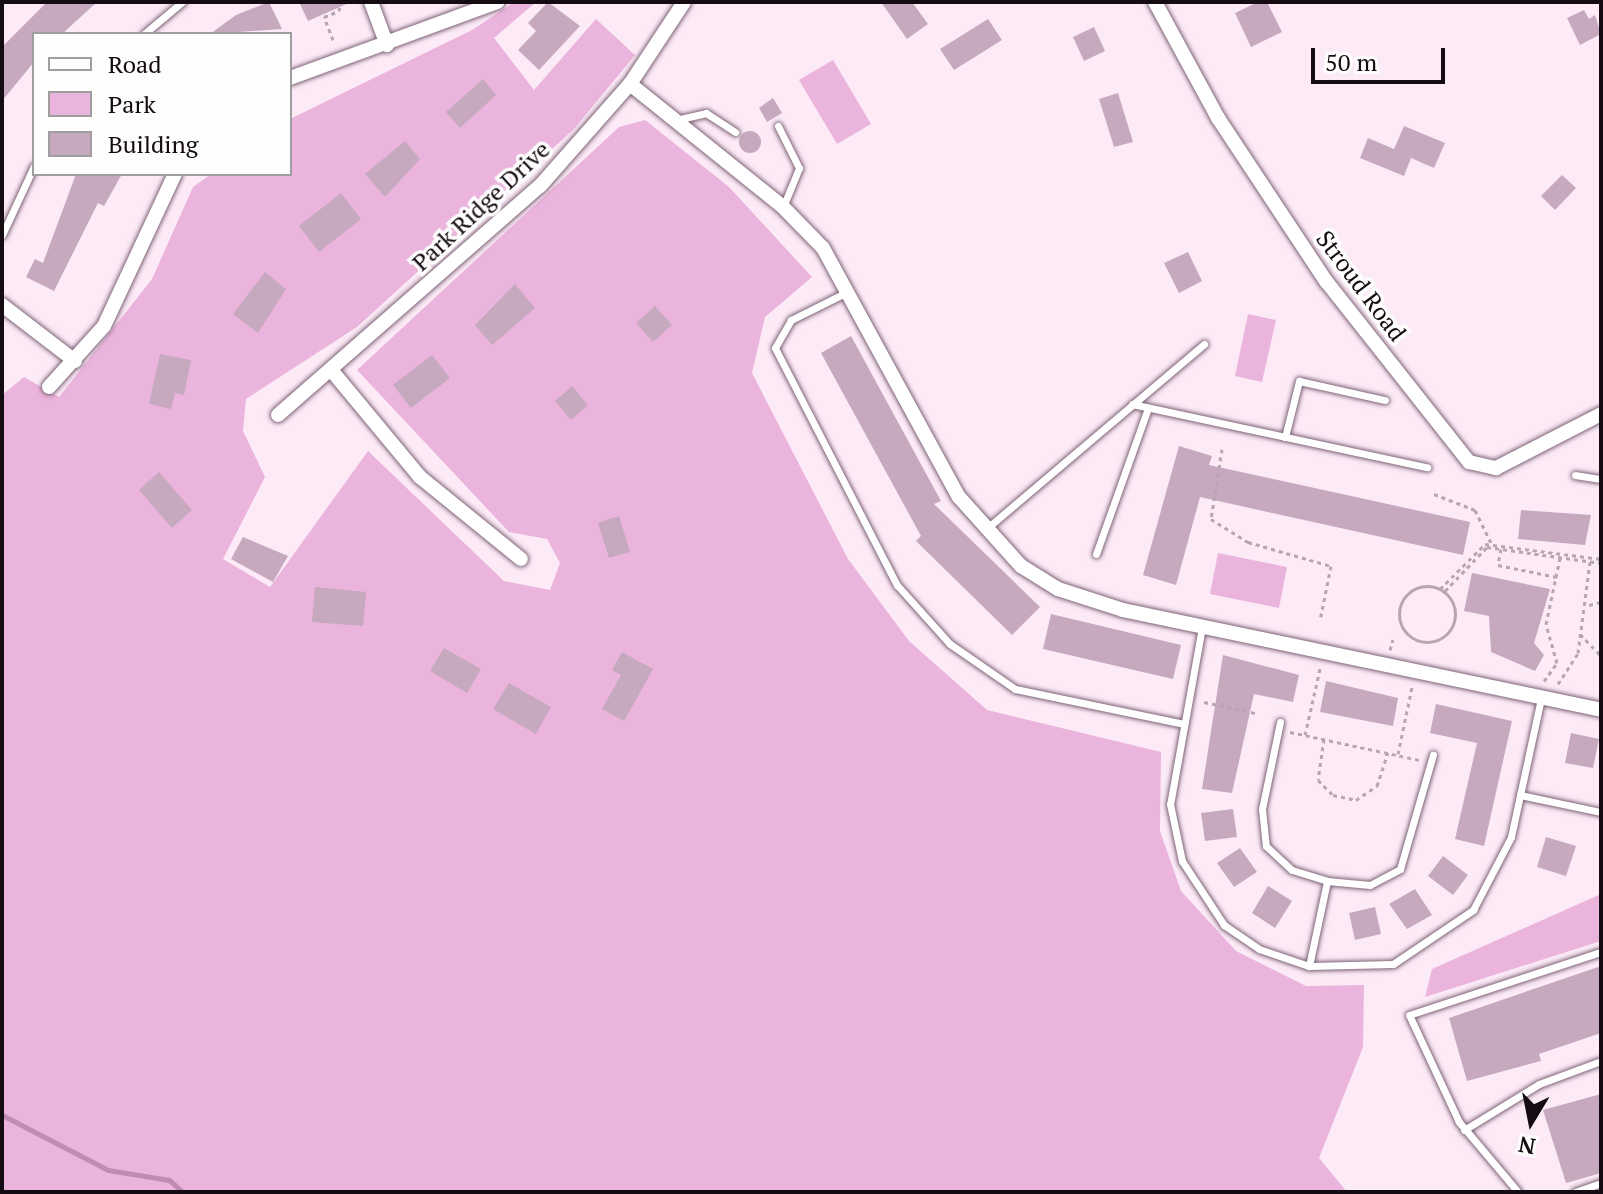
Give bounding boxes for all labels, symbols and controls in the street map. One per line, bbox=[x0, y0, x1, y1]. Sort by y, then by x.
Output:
legend bbox=[32, 32, 292, 176]
scale bar bbox=[1315, 32, 1449, 82]
text: 50 m bbox=[1325, 46, 1377, 78]
text: Road bbox=[108, 48, 162, 80]
text: Park bbox=[108, 88, 156, 120]
text: Building bbox=[108, 128, 198, 160]
street label: Park Ridge Drive bbox=[406, 135, 556, 277]
street label: Stroud Road bbox=[1310, 225, 1412, 347]
north arrow bbox=[1491, 1082, 1571, 1162]
text: N bbox=[1516, 1130, 1537, 1162]

